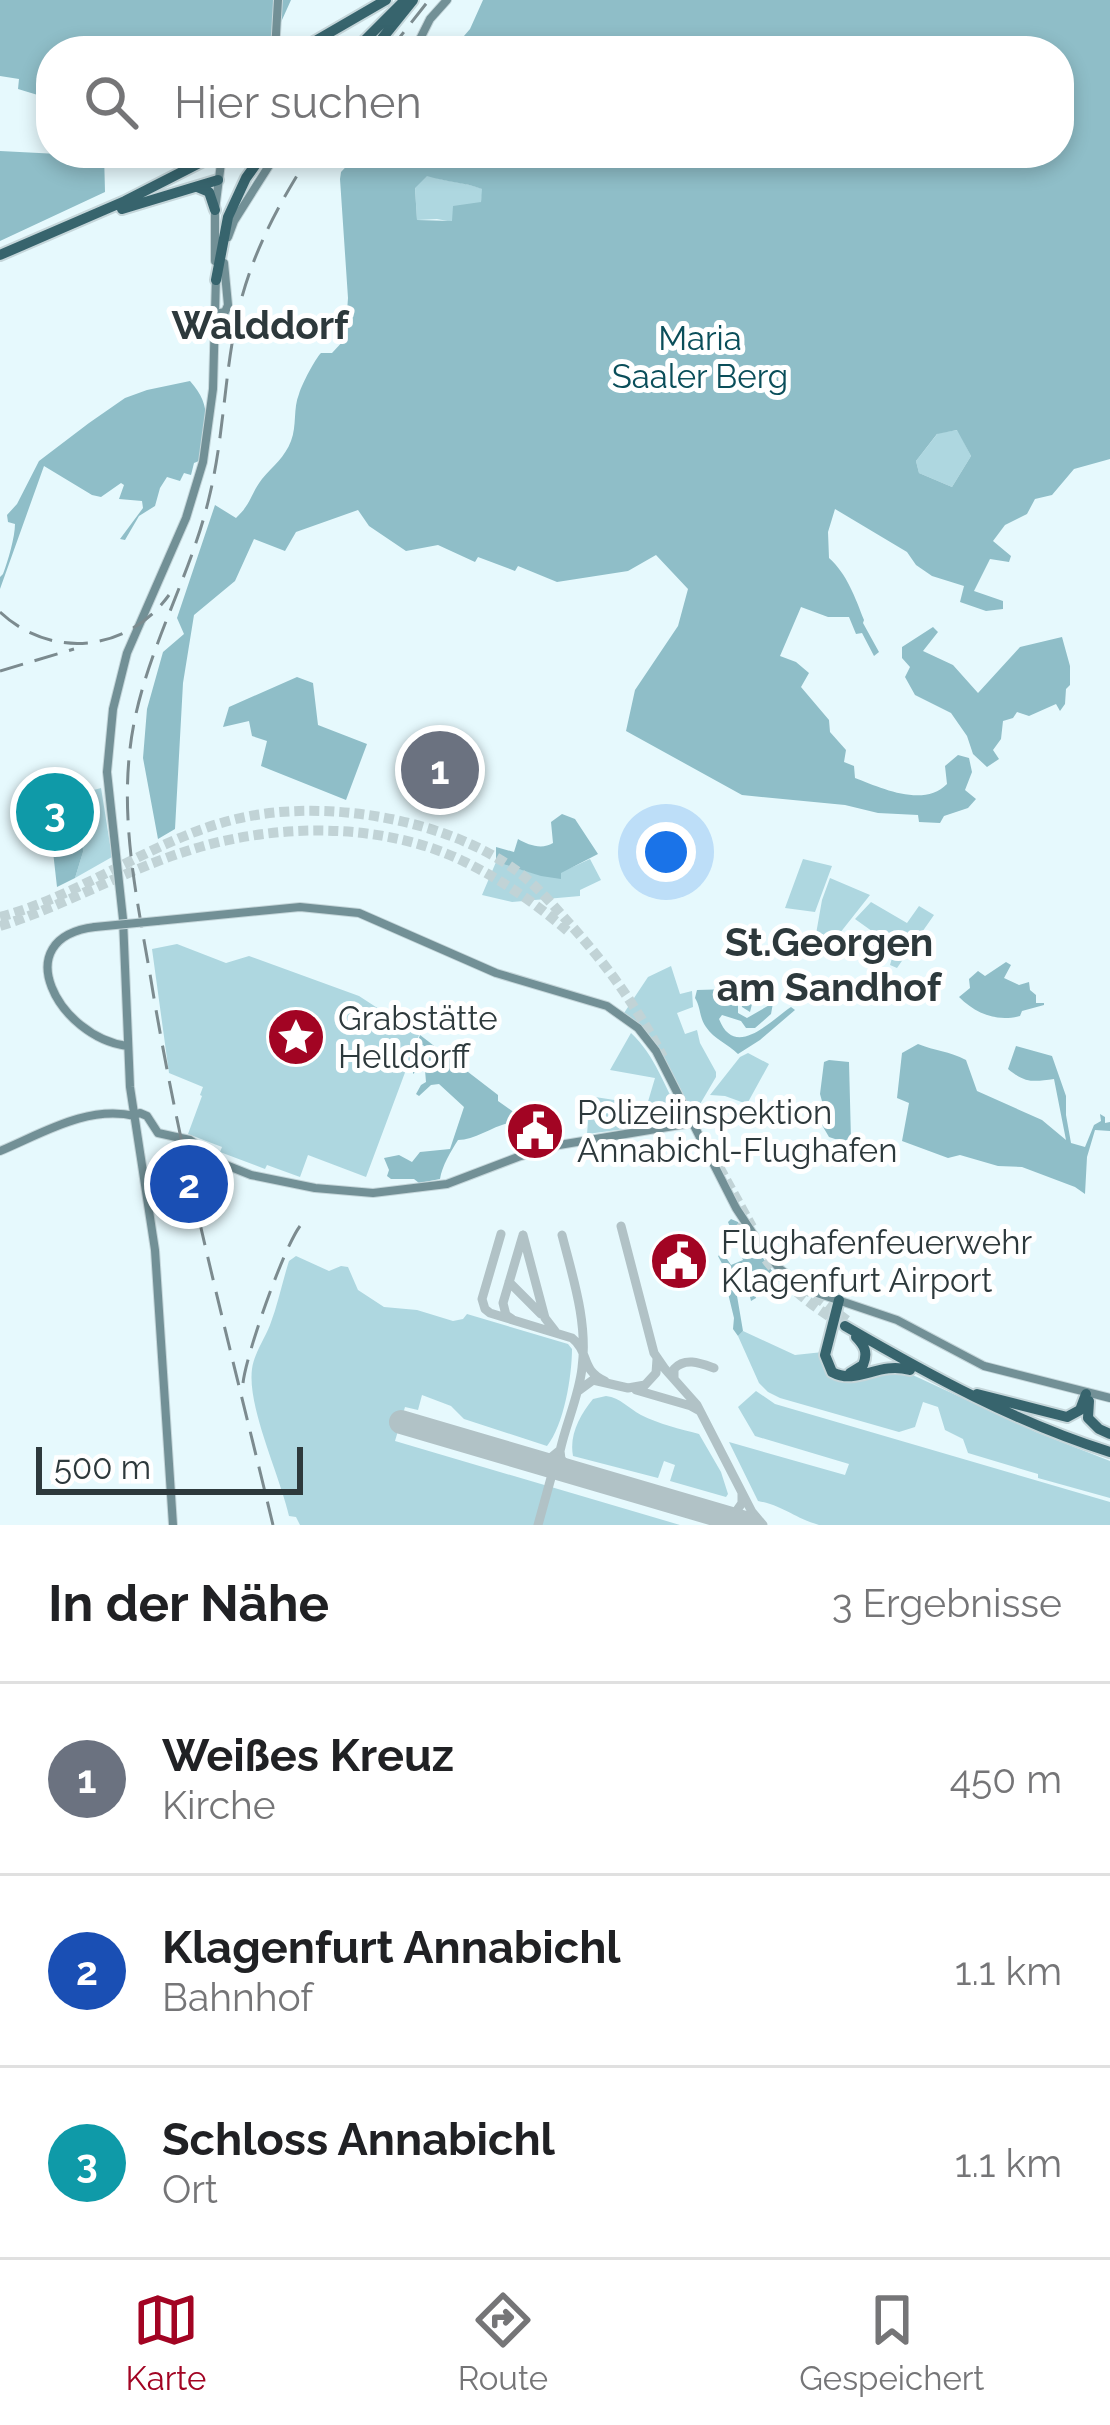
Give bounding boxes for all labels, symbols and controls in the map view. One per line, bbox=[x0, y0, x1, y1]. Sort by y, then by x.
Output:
search box bbox=[36, 36, 1074, 168]
icon: search bbox=[78, 69, 144, 135]
text: Hier suchen bbox=[174, 76, 422, 129]
district label: Walddorf bbox=[171, 302, 350, 348]
park label: Maria Saaler Berg bbox=[612, 319, 788, 396]
pin: 1 bbox=[401, 725, 479, 815]
pin: 3 bbox=[16, 767, 94, 857]
your location bbox=[636, 822, 696, 882]
district label: St.Georgen am Sandhof bbox=[717, 919, 943, 1010]
place label: Grabstätte Helldorff bbox=[338, 999, 498, 1076]
place icon: Grabstätte Helldorff bbox=[265, 1006, 327, 1068]
place label: Polizeiinspektion Annabichl-Flughafen bbox=[577, 1093, 897, 1170]
public building icon: Polizeiinspektion Annabichl-Flughafen bbox=[504, 1100, 566, 1162]
pin: 2 bbox=[150, 1139, 228, 1229]
place label: Flughafenfeuerwehr Klagenfurt Airport bbox=[721, 1223, 1032, 1300]
public building icon: Flughafenfeuerwehr Klagenfurt Airport bbox=[648, 1230, 710, 1292]
scale bar bbox=[36, 1441, 303, 1494]
text: 500 m bbox=[54, 1448, 151, 1487]
text: In der Nähe bbox=[48, 1573, 329, 1633]
text: 3 Ergebnisse bbox=[832, 1580, 1062, 1626]
text: Weißes Kreuz bbox=[162, 1729, 454, 1782]
text: 1 bbox=[77, 1756, 97, 1802]
text: 450 m bbox=[950, 1756, 1062, 1802]
text: Kirche bbox=[162, 1782, 276, 1828]
text: Klagenfurt Annabichl bbox=[162, 1921, 621, 1974]
text: 2 bbox=[76, 1948, 98, 1994]
text: 1.1 km bbox=[955, 1948, 1062, 1994]
text: Bahnhof bbox=[162, 1974, 313, 2020]
text: Schloss Annabichl bbox=[162, 2113, 555, 2166]
text: 3 bbox=[76, 2140, 98, 2186]
text: 1.1 km bbox=[955, 2140, 1062, 2186]
text: Ort bbox=[162, 2166, 218, 2212]
tab: Karte bbox=[126, 2287, 207, 2398]
tab: Route bbox=[458, 2287, 548, 2398]
tab: Gespeichert bbox=[799, 2287, 984, 2398]

